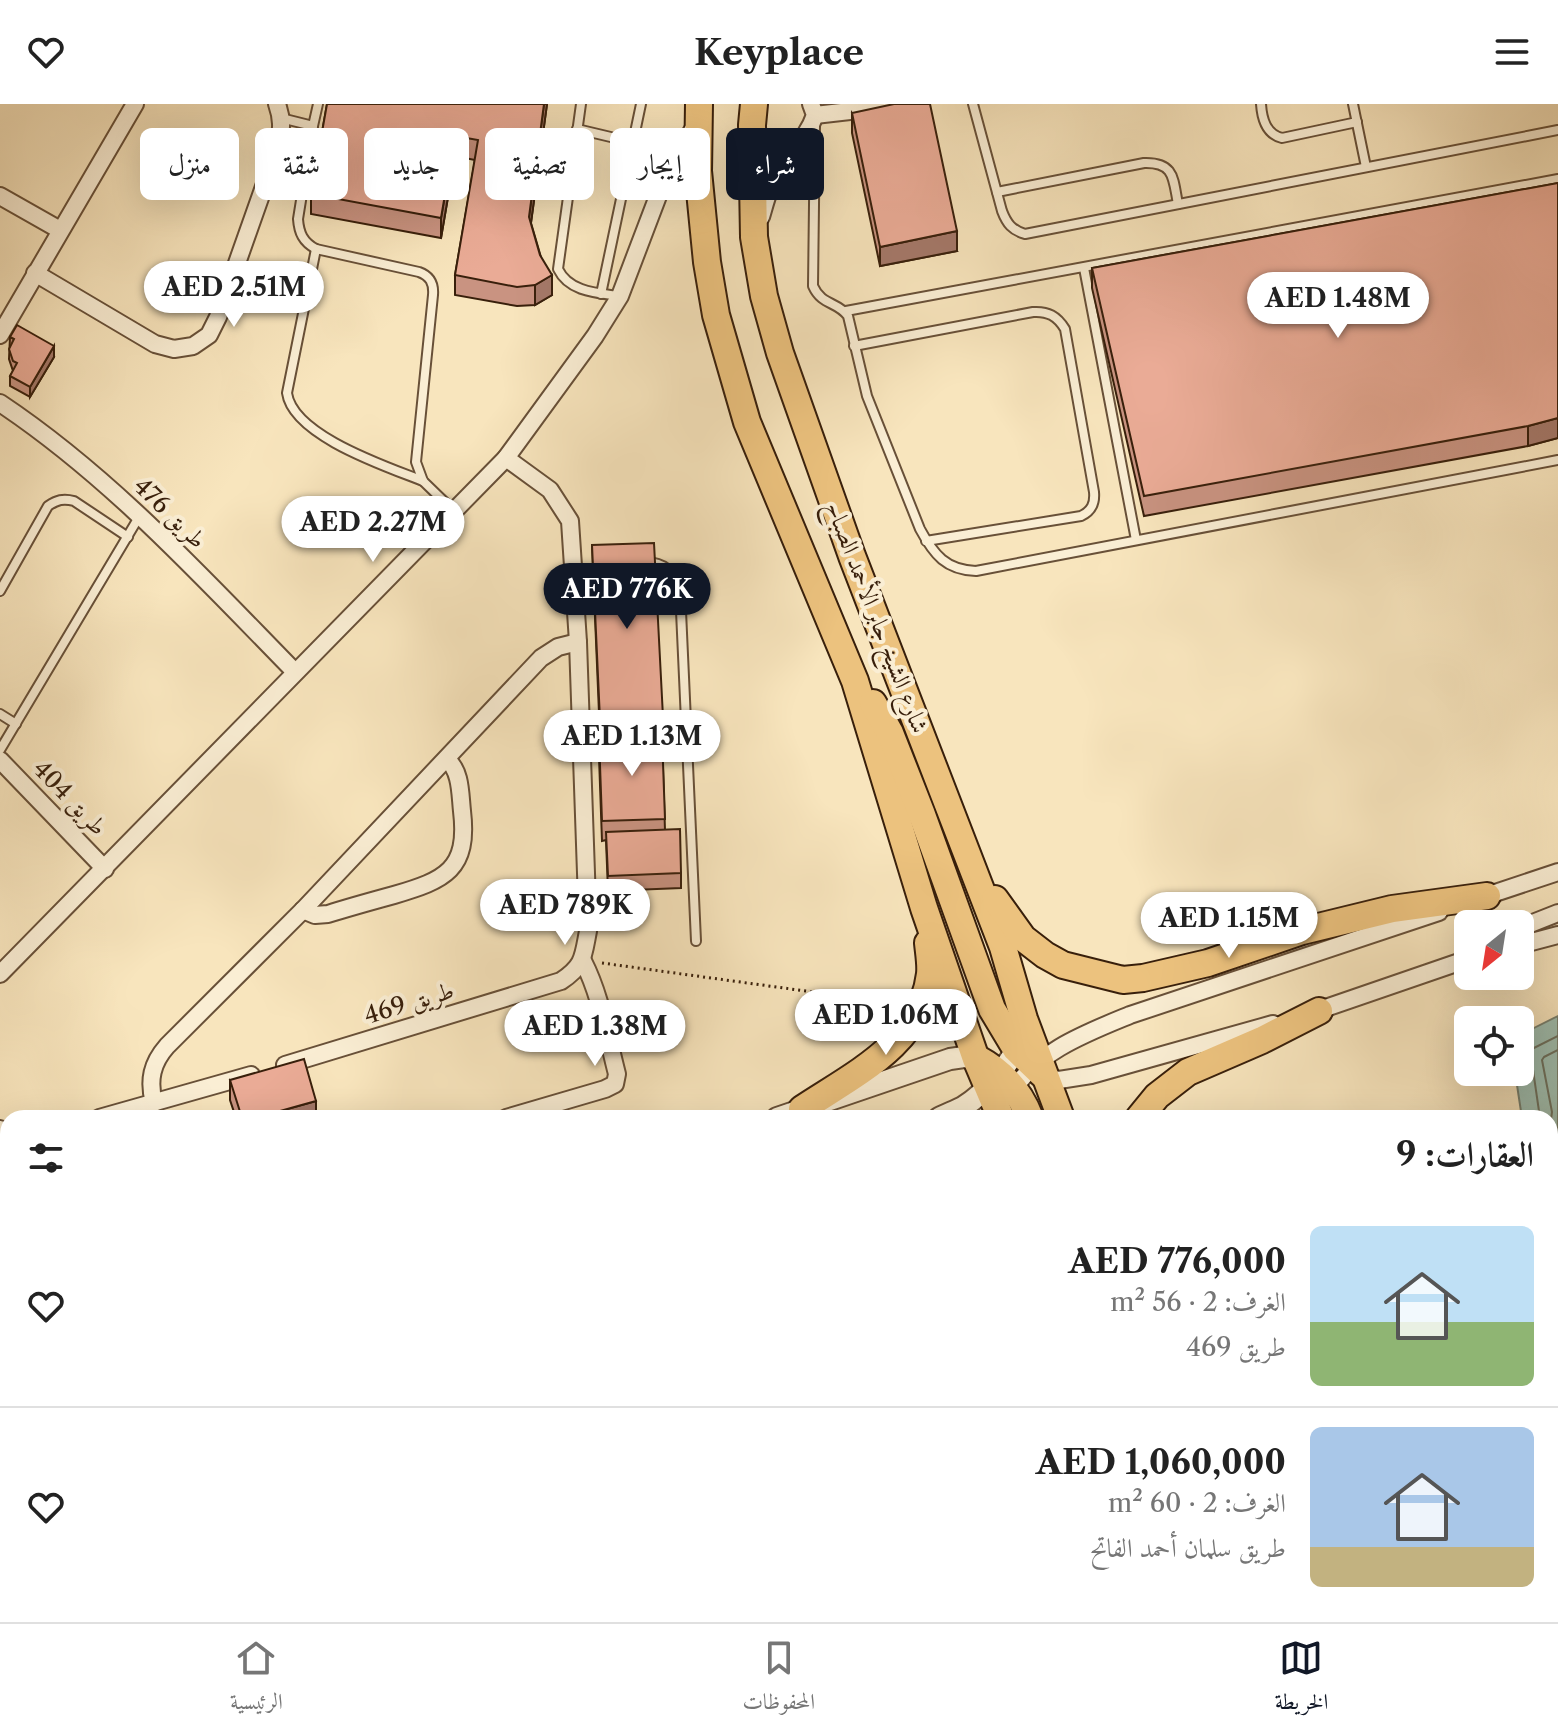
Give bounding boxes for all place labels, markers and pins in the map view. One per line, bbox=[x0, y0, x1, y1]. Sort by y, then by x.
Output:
pin: AED 2.51M bbox=[142, 261, 326, 329]
pin: AED 1.48M bbox=[1246, 272, 1430, 340]
pin: AED 2.27M bbox=[281, 496, 465, 564]
pin: AED 776K bbox=[544, 563, 710, 631]
pin: AED 1.13M bbox=[540, 710, 724, 778]
pin: AED 789K bbox=[482, 879, 648, 947]
pin: AED 1.15M bbox=[1137, 892, 1321, 960]
pin: AED 1.06M bbox=[794, 989, 978, 1057]
pin: AED 1.38M bbox=[503, 1000, 687, 1068]

